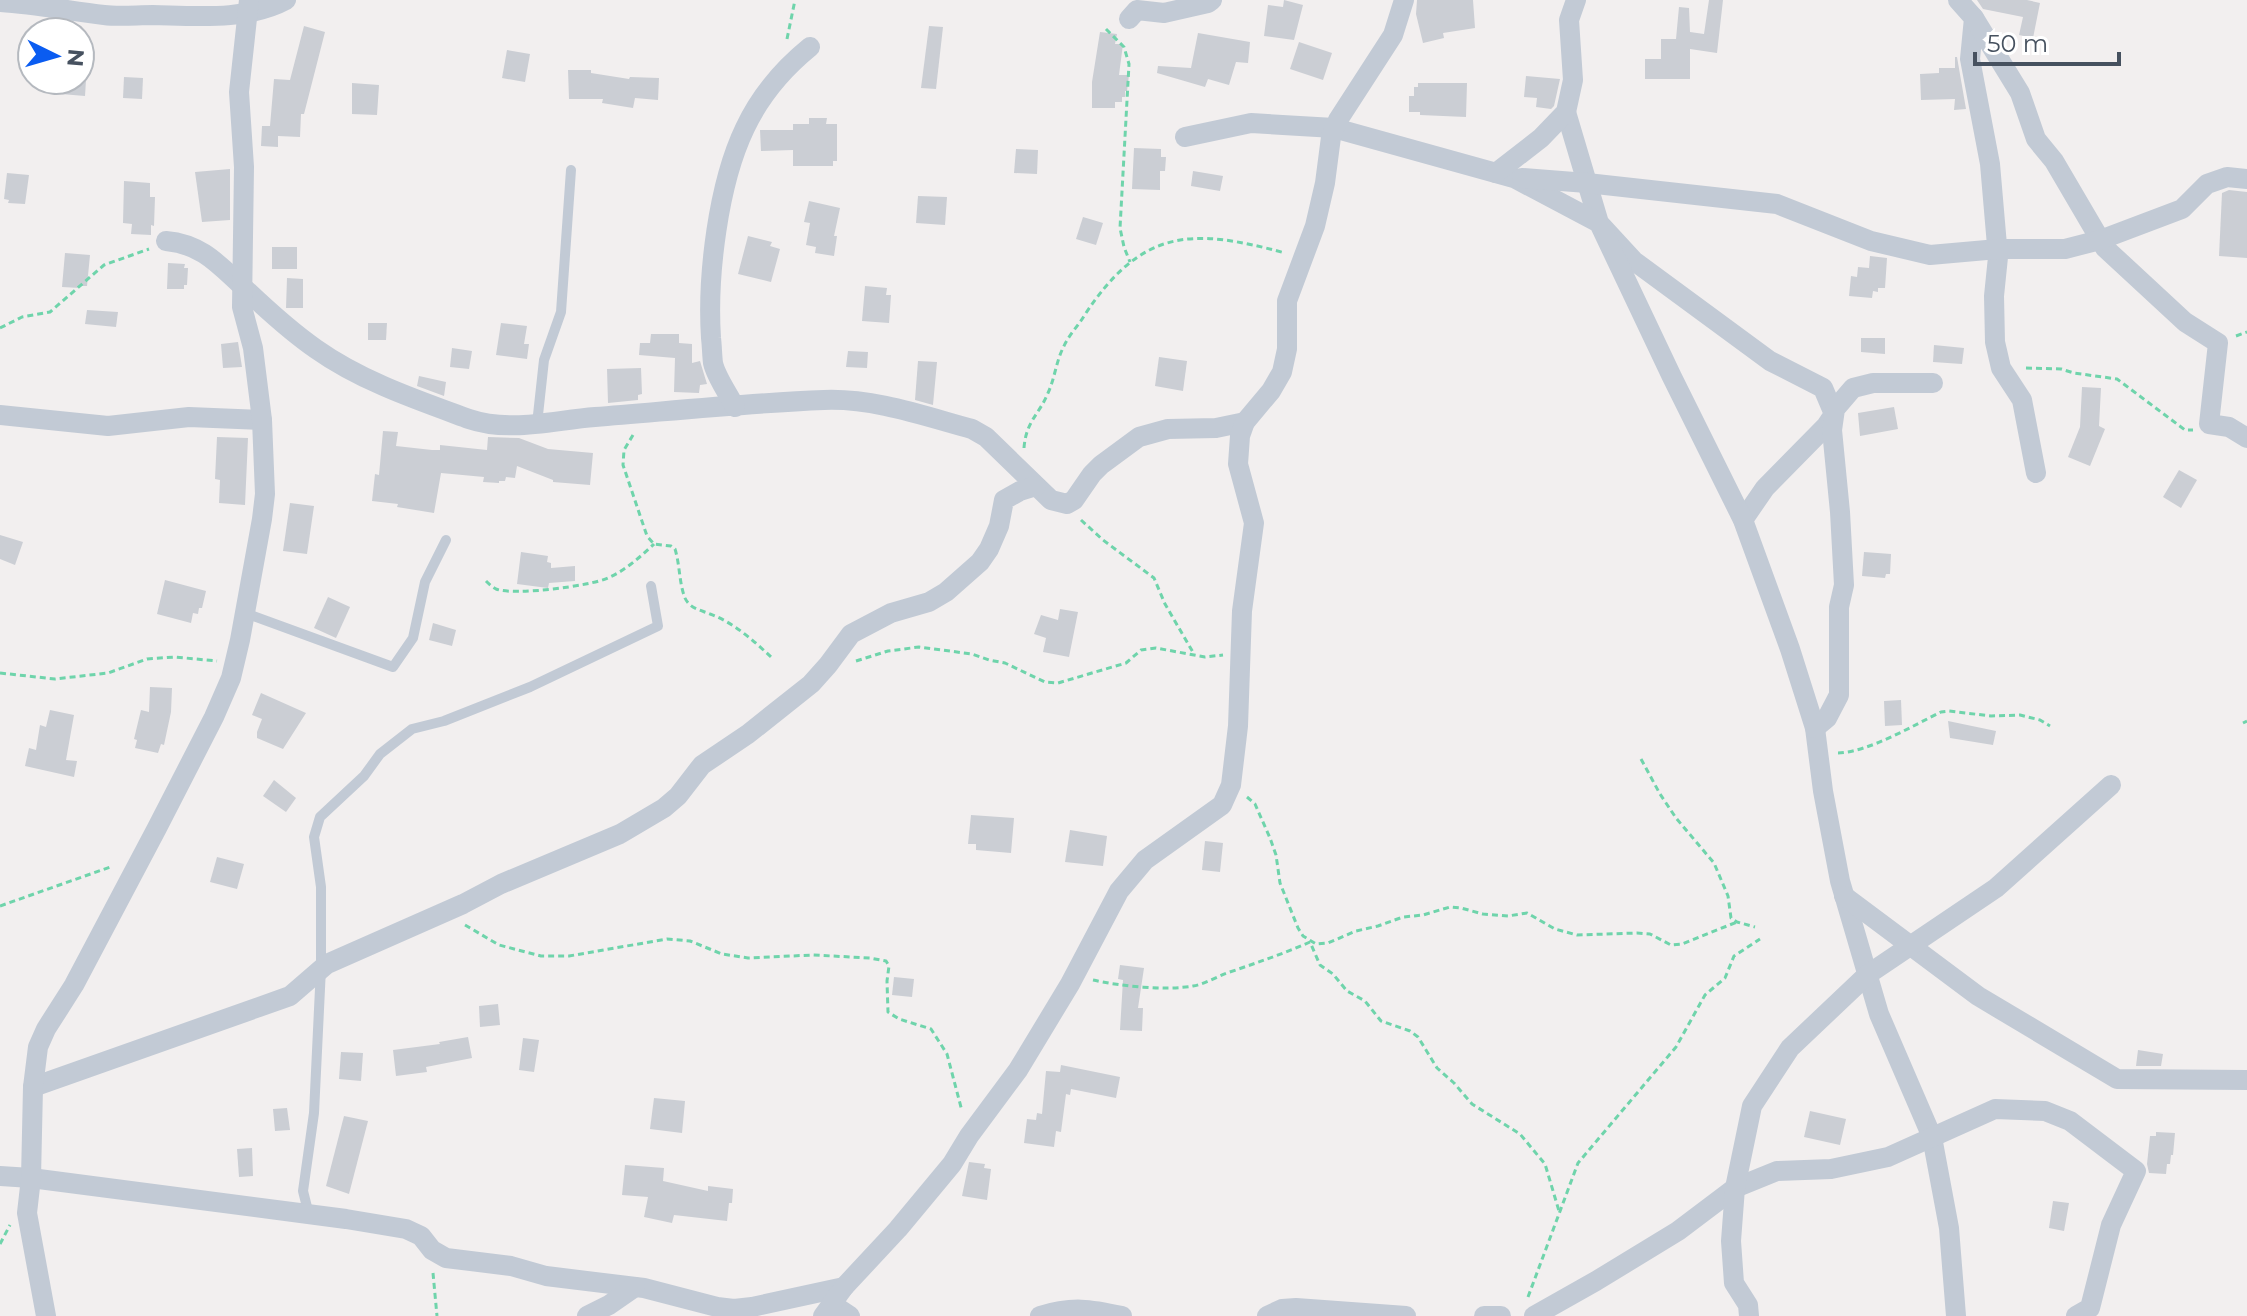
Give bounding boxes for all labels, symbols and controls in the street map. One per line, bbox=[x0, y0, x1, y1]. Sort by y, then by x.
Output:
north arrow bbox=[16, 16, 96, 96]
scale bar bbox=[1975, 16, 2119, 66]
text: 50 m bbox=[1987, 29, 2048, 58]
text: N bbox=[61, 48, 90, 68]

